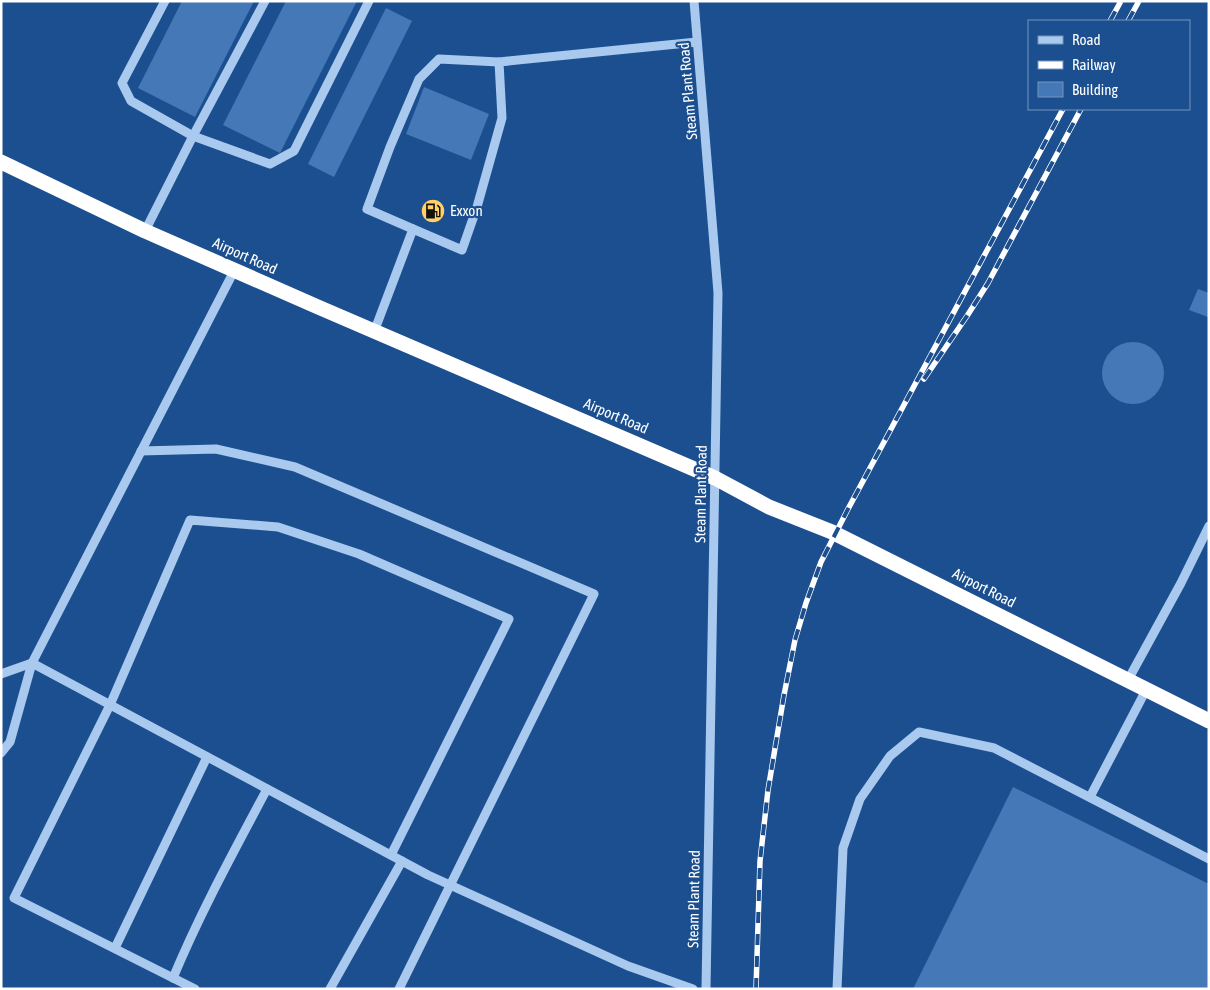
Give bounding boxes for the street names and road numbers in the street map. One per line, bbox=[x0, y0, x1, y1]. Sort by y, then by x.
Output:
street label: Steam Plant Road bbox=[675, 42, 700, 140]
street label: Airport Road bbox=[210, 234, 280, 277]
street label: Airport Road bbox=[581, 394, 651, 437]
street label: Steam Plant Road bbox=[691, 445, 710, 543]
street label: Airport Road bbox=[950, 564, 1019, 611]
street label: Steam Plant Road bbox=[684, 850, 703, 948]

